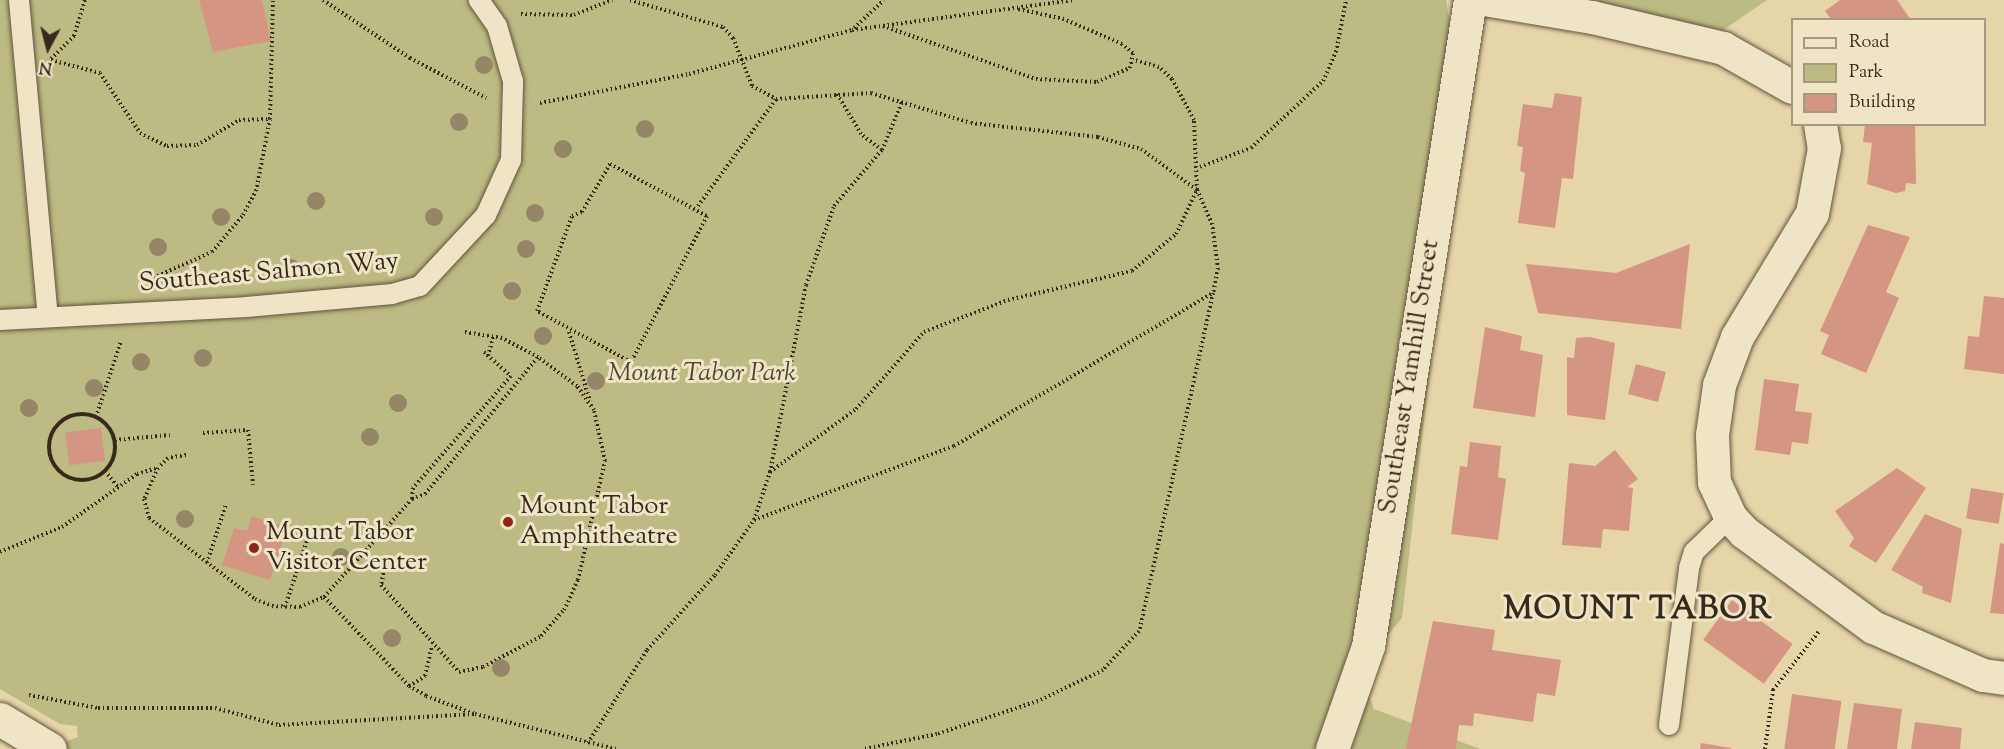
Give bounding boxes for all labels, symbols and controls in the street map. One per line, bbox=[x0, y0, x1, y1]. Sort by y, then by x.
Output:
north arrow bbox=[18, 18, 78, 78]
legend bbox=[1791, 18, 1986, 126]
text: Road bbox=[1849, 30, 1889, 56]
text: N bbox=[38, 54, 53, 79]
text: Park bbox=[1849, 60, 1883, 86]
text: Building bbox=[1849, 90, 1915, 116]
street label: Southeast Yamhill Street bbox=[1373, 238, 1447, 516]
street label: Southeast Salmon Way bbox=[138, 246, 400, 300]
park label: Mount Tabor Park bbox=[608, 358, 796, 390]
place label: Mount Tabor Amphitheatre bbox=[520, 491, 678, 552]
marker: Mount Tabor Amphitheatre bbox=[501, 515, 515, 529]
place label: Mount Tabor Visitor Center bbox=[266, 517, 427, 578]
marker: Mount Tabor Visitor Center bbox=[247, 541, 261, 555]
district label: MOUNT TABOR bbox=[1503, 591, 1773, 629]

